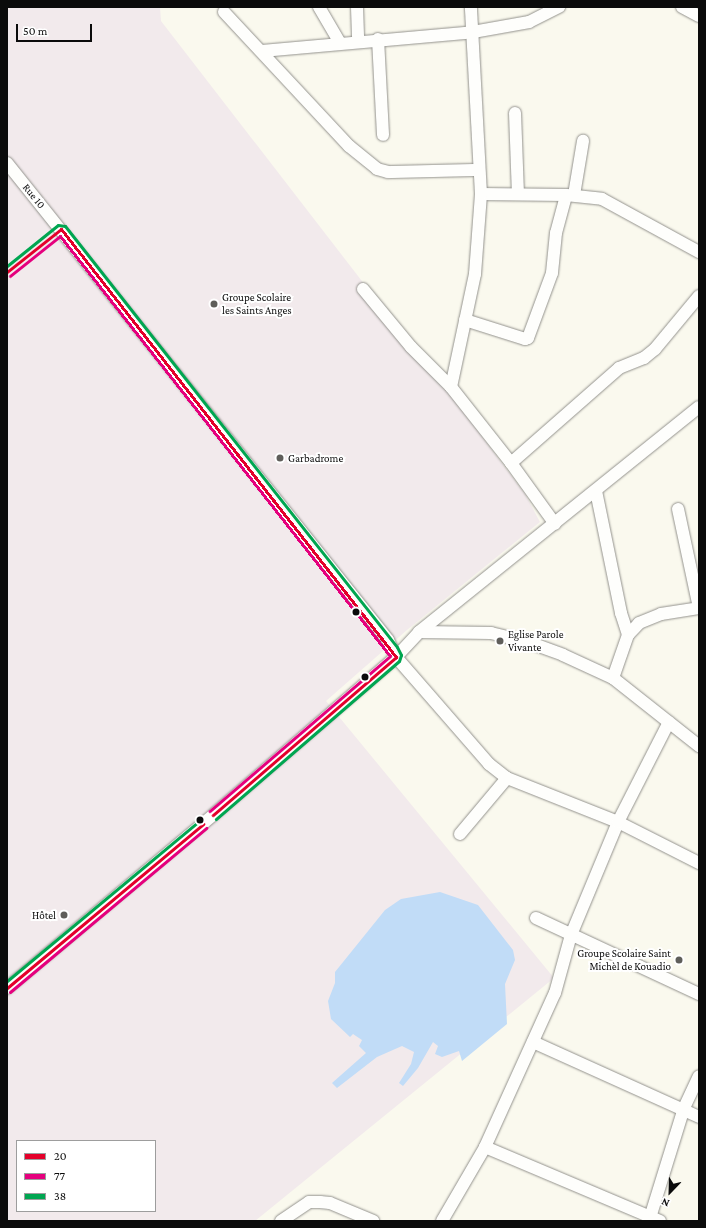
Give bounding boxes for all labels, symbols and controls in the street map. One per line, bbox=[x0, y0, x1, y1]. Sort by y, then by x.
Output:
scale bar bbox=[18, 16, 94, 42]
text: 50 m bbox=[23, 24, 47, 38]
street label: Rue 10 bbox=[20, 181, 48, 211]
place label: Groupe Scolaire les Saints Anges bbox=[222, 291, 292, 317]
marker: Groupe Scolaire les Saints Anges bbox=[209, 299, 219, 309]
place label: Garbadrome bbox=[288, 451, 343, 465]
marker: Garbadrome bbox=[275, 453, 285, 463]
unlabelled marker bbox=[351, 607, 361, 617]
place label: Eglise Parole Vivante bbox=[508, 628, 563, 654]
marker: Eglise Parole Vivante bbox=[495, 636, 505, 646]
unlabelled marker bbox=[360, 672, 370, 682]
unlabelled marker bbox=[195, 815, 205, 825]
place label: Hôtel bbox=[32, 908, 56, 922]
marker: Hôtel bbox=[59, 910, 69, 920]
place label: Groupe Scolaire Saint Michèl de Kouadio bbox=[577, 947, 671, 973]
marker: Groupe Scolaire Saint Michèl de Kouadio bbox=[674, 955, 684, 965]
legend bbox=[16, 1140, 156, 1212]
text: 20 bbox=[54, 1149, 67, 1163]
text: 77 bbox=[54, 1169, 65, 1183]
north arrow bbox=[650, 1172, 690, 1212]
text: 38 bbox=[54, 1189, 66, 1203]
text: N bbox=[660, 1196, 671, 1210]

